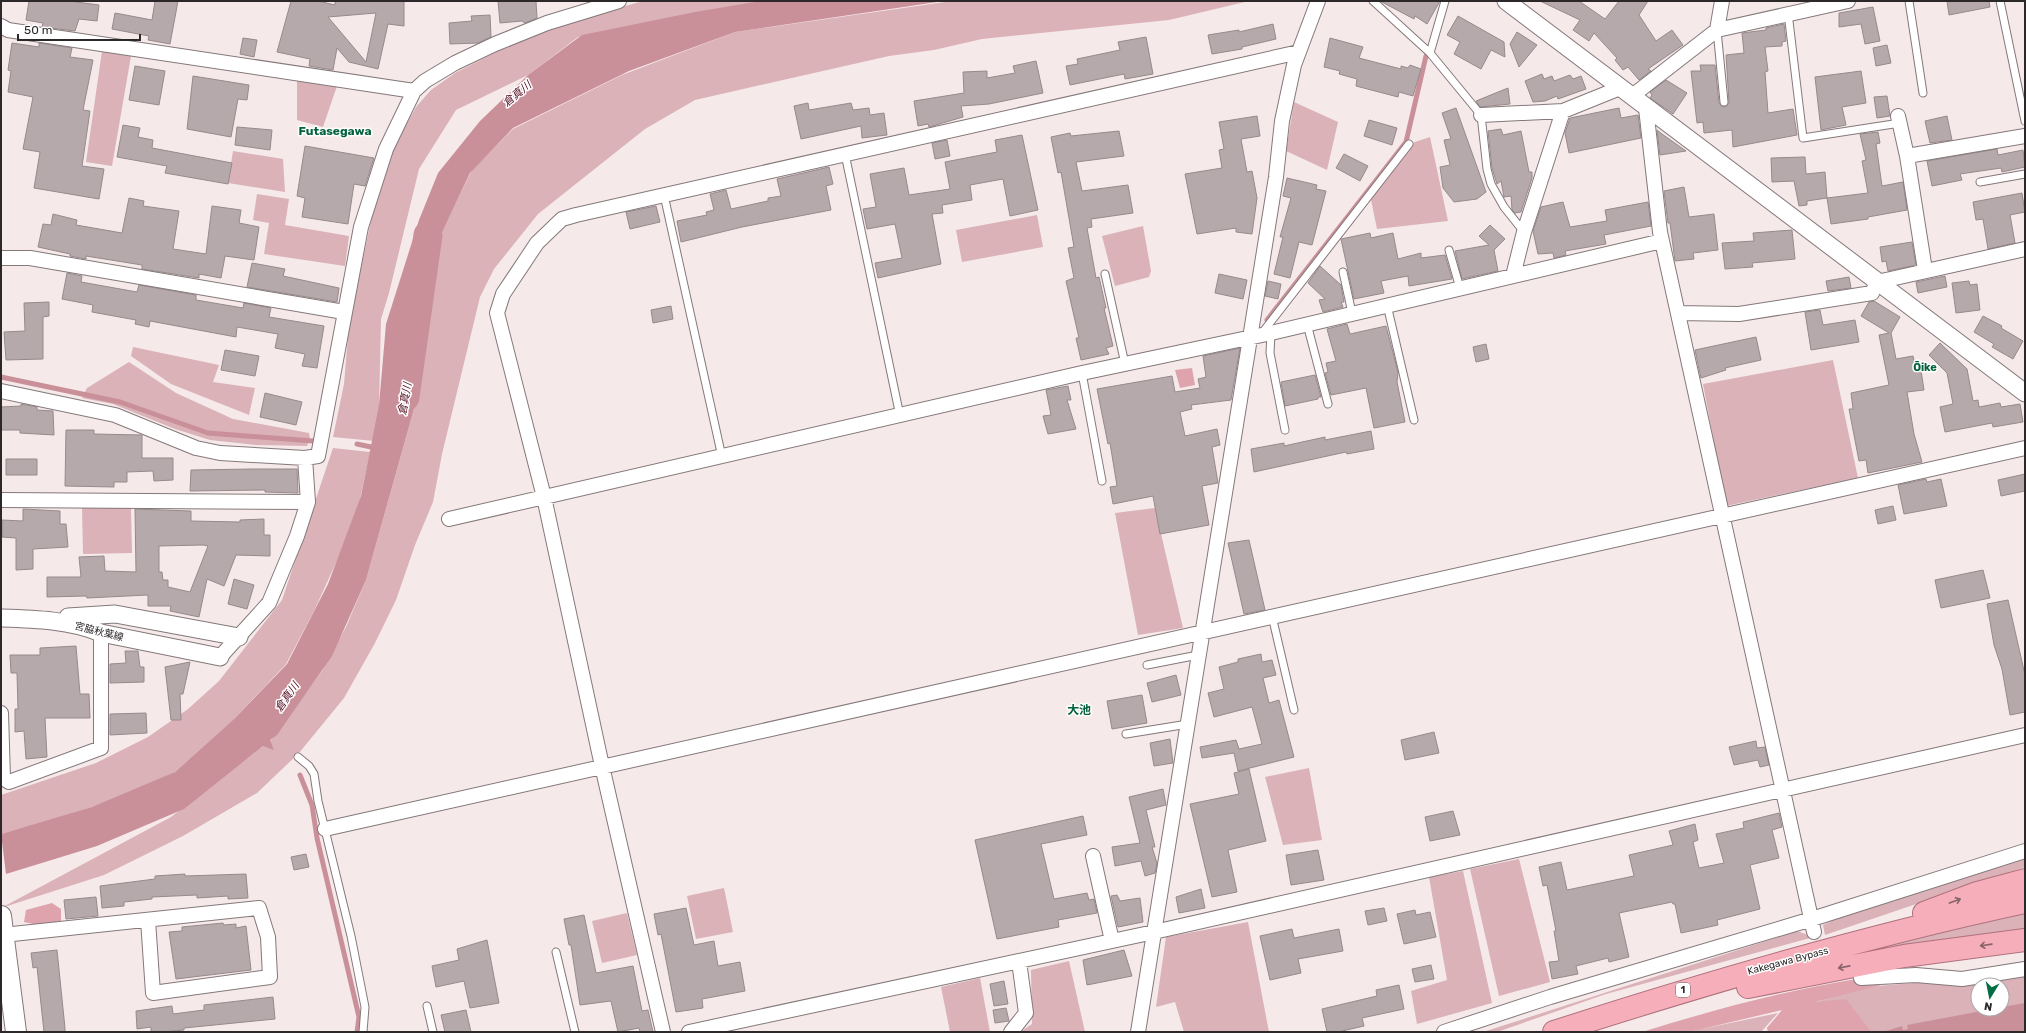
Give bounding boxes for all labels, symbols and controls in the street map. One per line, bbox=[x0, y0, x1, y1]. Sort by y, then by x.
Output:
scale bar bbox=[18, 16, 140, 42]
text: 50 m bbox=[24, 23, 52, 37]
water label: 倉真川 bbox=[500, 78, 535, 109]
district label: Futasegawa bbox=[298, 124, 372, 138]
district label: Ōike bbox=[1913, 360, 1937, 374]
water label: 倉真川 bbox=[396, 381, 414, 416]
street label: 宮脇秋葉線 bbox=[73, 620, 125, 644]
water label: 倉真川 bbox=[272, 679, 303, 714]
district label: 大池 bbox=[1067, 703, 1091, 717]
one-way arrow bbox=[1949, 897, 1961, 905]
one-way arrow bbox=[1980, 941, 1993, 949]
street label: Kakegawa Bypass bbox=[1746, 944, 1830, 978]
one-way arrow bbox=[1838, 964, 1851, 972]
north arrow bbox=[1970, 977, 2010, 1017]
road number: 1 bbox=[1676, 983, 1690, 997]
text: N bbox=[1983, 999, 1993, 1013]

